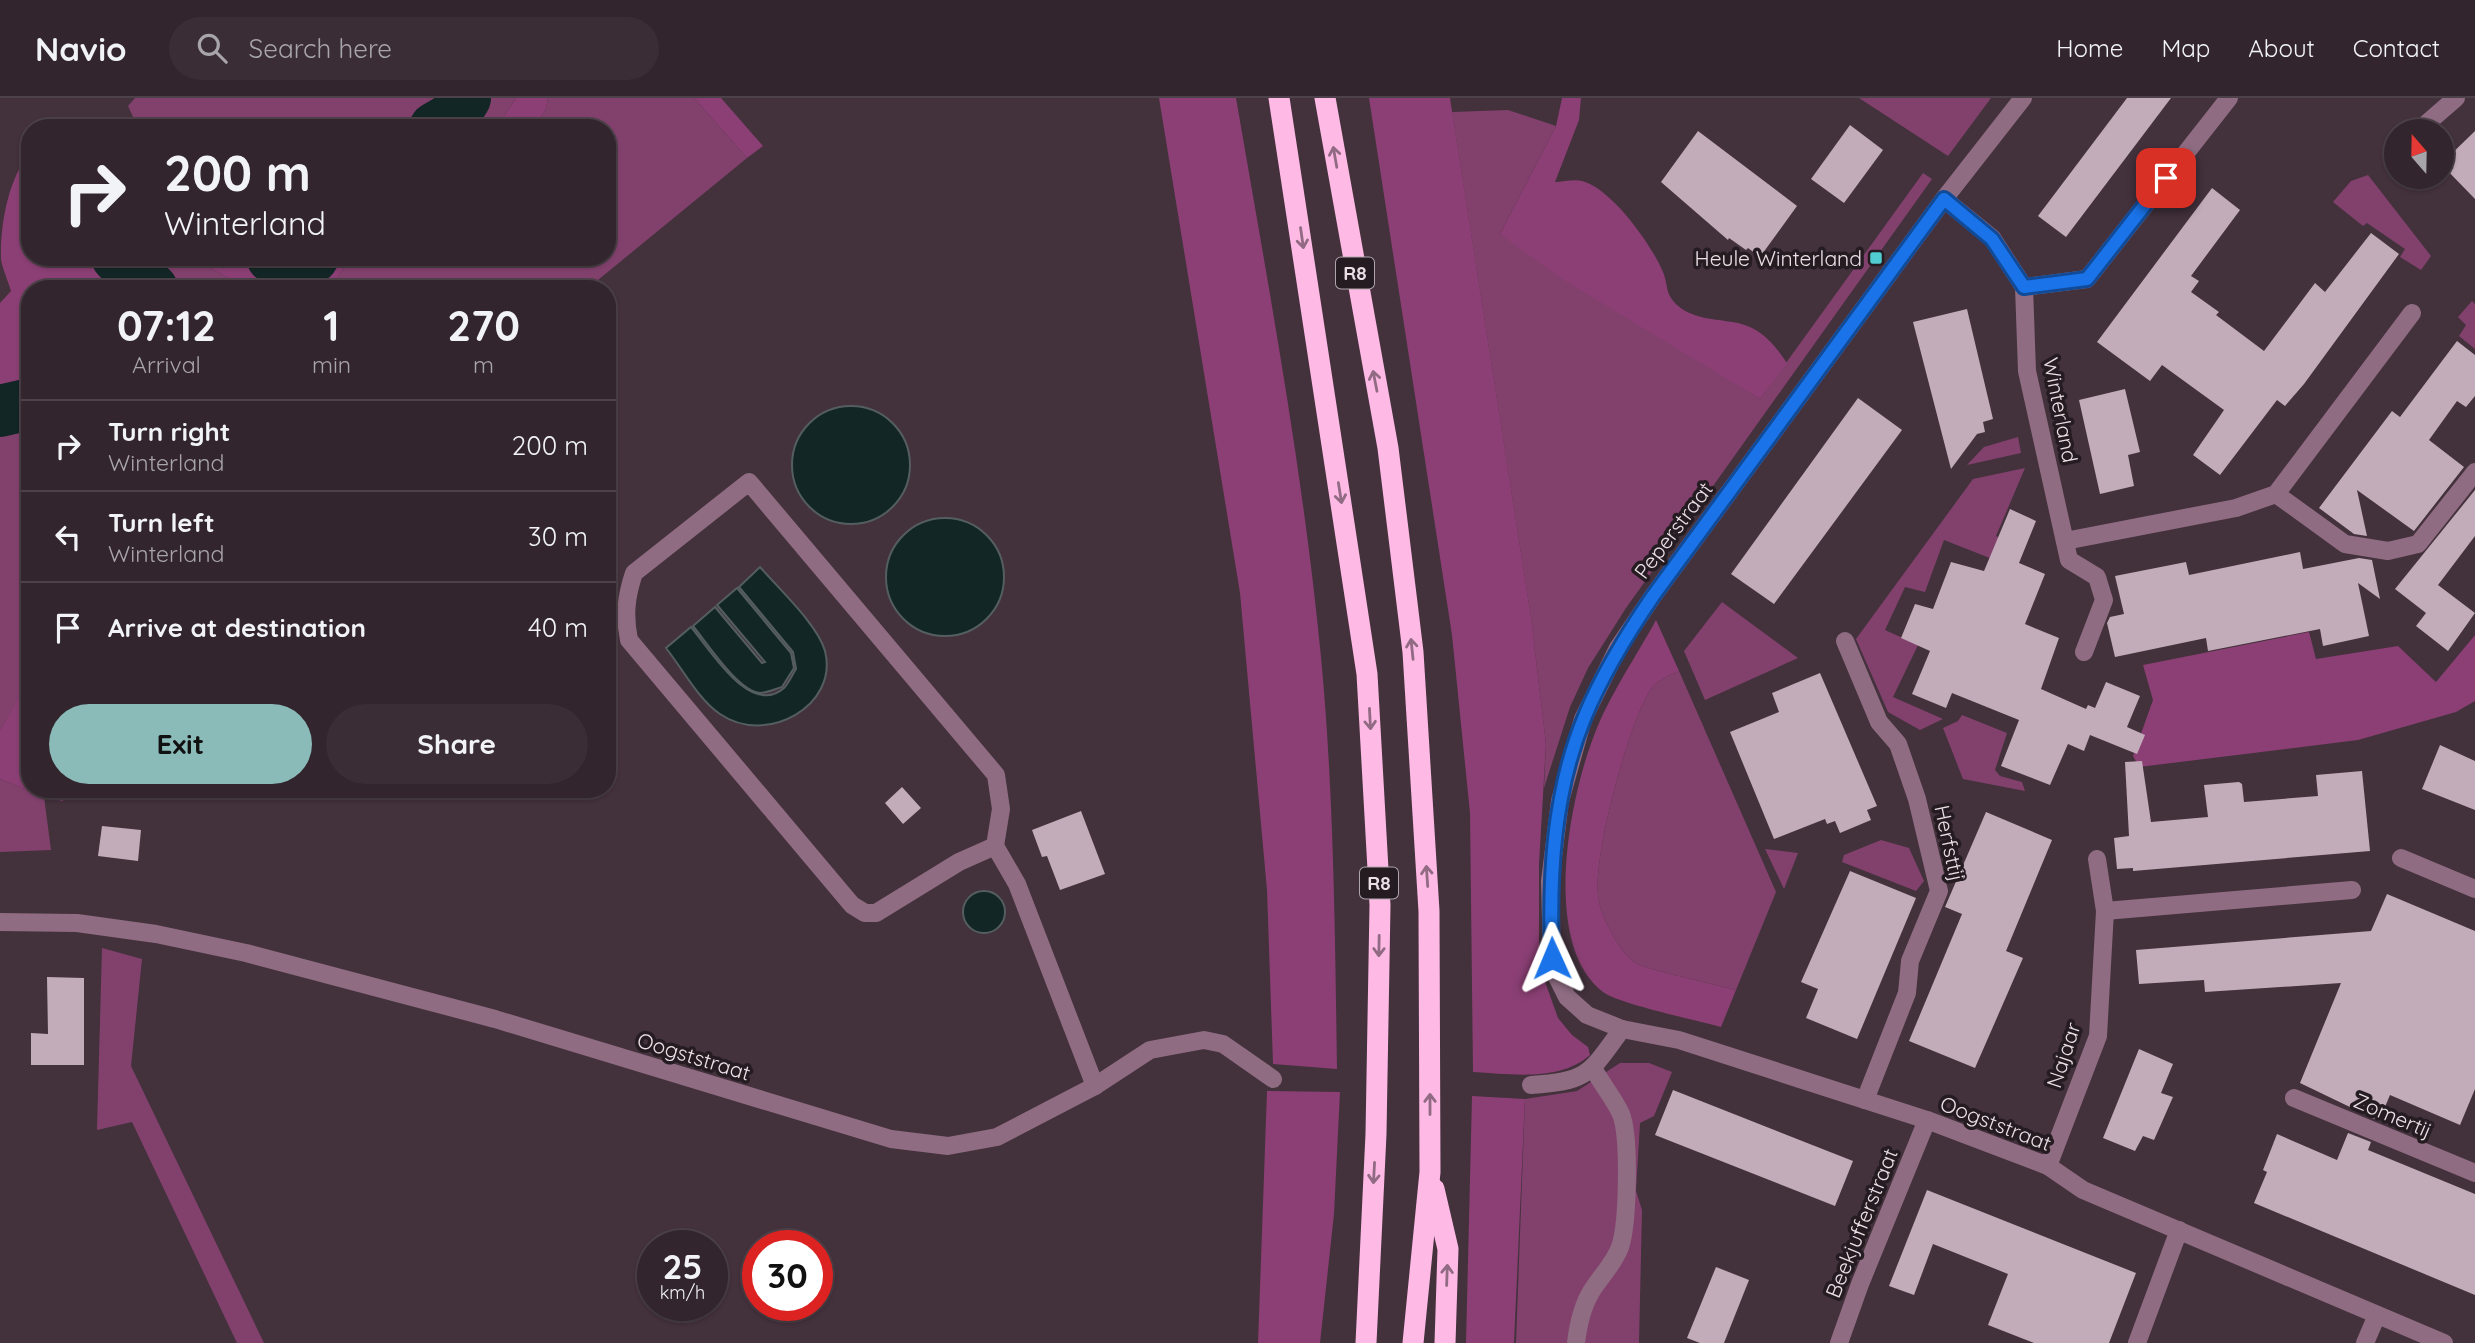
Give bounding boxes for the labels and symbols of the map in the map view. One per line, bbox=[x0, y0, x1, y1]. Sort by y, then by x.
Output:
north arrow bbox=[2384, 119, 2454, 189]
one-way arrow bbox=[1328, 146, 1341, 169]
pin bbox=[2136, 148, 2196, 208]
one-way arrow bbox=[1296, 226, 1309, 249]
place label: Heule Winterland bbox=[1695, 245, 1862, 271]
marker: Heule Winterland bbox=[1868, 250, 1884, 266]
road number: R8 bbox=[1336, 258, 1374, 288]
street label: Winterland bbox=[2038, 355, 2084, 465]
one-way arrow bbox=[1368, 370, 1381, 393]
street label: Peperstraat bbox=[1628, 476, 1718, 584]
one-way arrow bbox=[1333, 482, 1346, 504]
one-way arrow bbox=[1405, 638, 1418, 661]
one-way arrow bbox=[1364, 707, 1377, 730]
street label: Herfsttij bbox=[1929, 803, 1971, 883]
one-way arrow bbox=[1420, 865, 1433, 888]
road number: R8 bbox=[1360, 868, 1398, 898]
position arrow bbox=[1515, 921, 1589, 995]
one-way arrow bbox=[1373, 934, 1386, 957]
street label: Najaar bbox=[2040, 1019, 2086, 1091]
street label: Oogststraat bbox=[634, 1026, 754, 1086]
street label: Zomertij bbox=[2350, 1087, 2436, 1143]
street label: Oogststraat bbox=[1937, 1090, 2055, 1156]
one-way arrow bbox=[1423, 1092, 1437, 1115]
street label: Beekjufferstraat bbox=[1819, 1145, 1903, 1301]
one-way arrow bbox=[1367, 1162, 1380, 1184]
speed limit sign: 30 bbox=[742, 1230, 833, 1321]
one-way arrow bbox=[1440, 1264, 1454, 1287]

